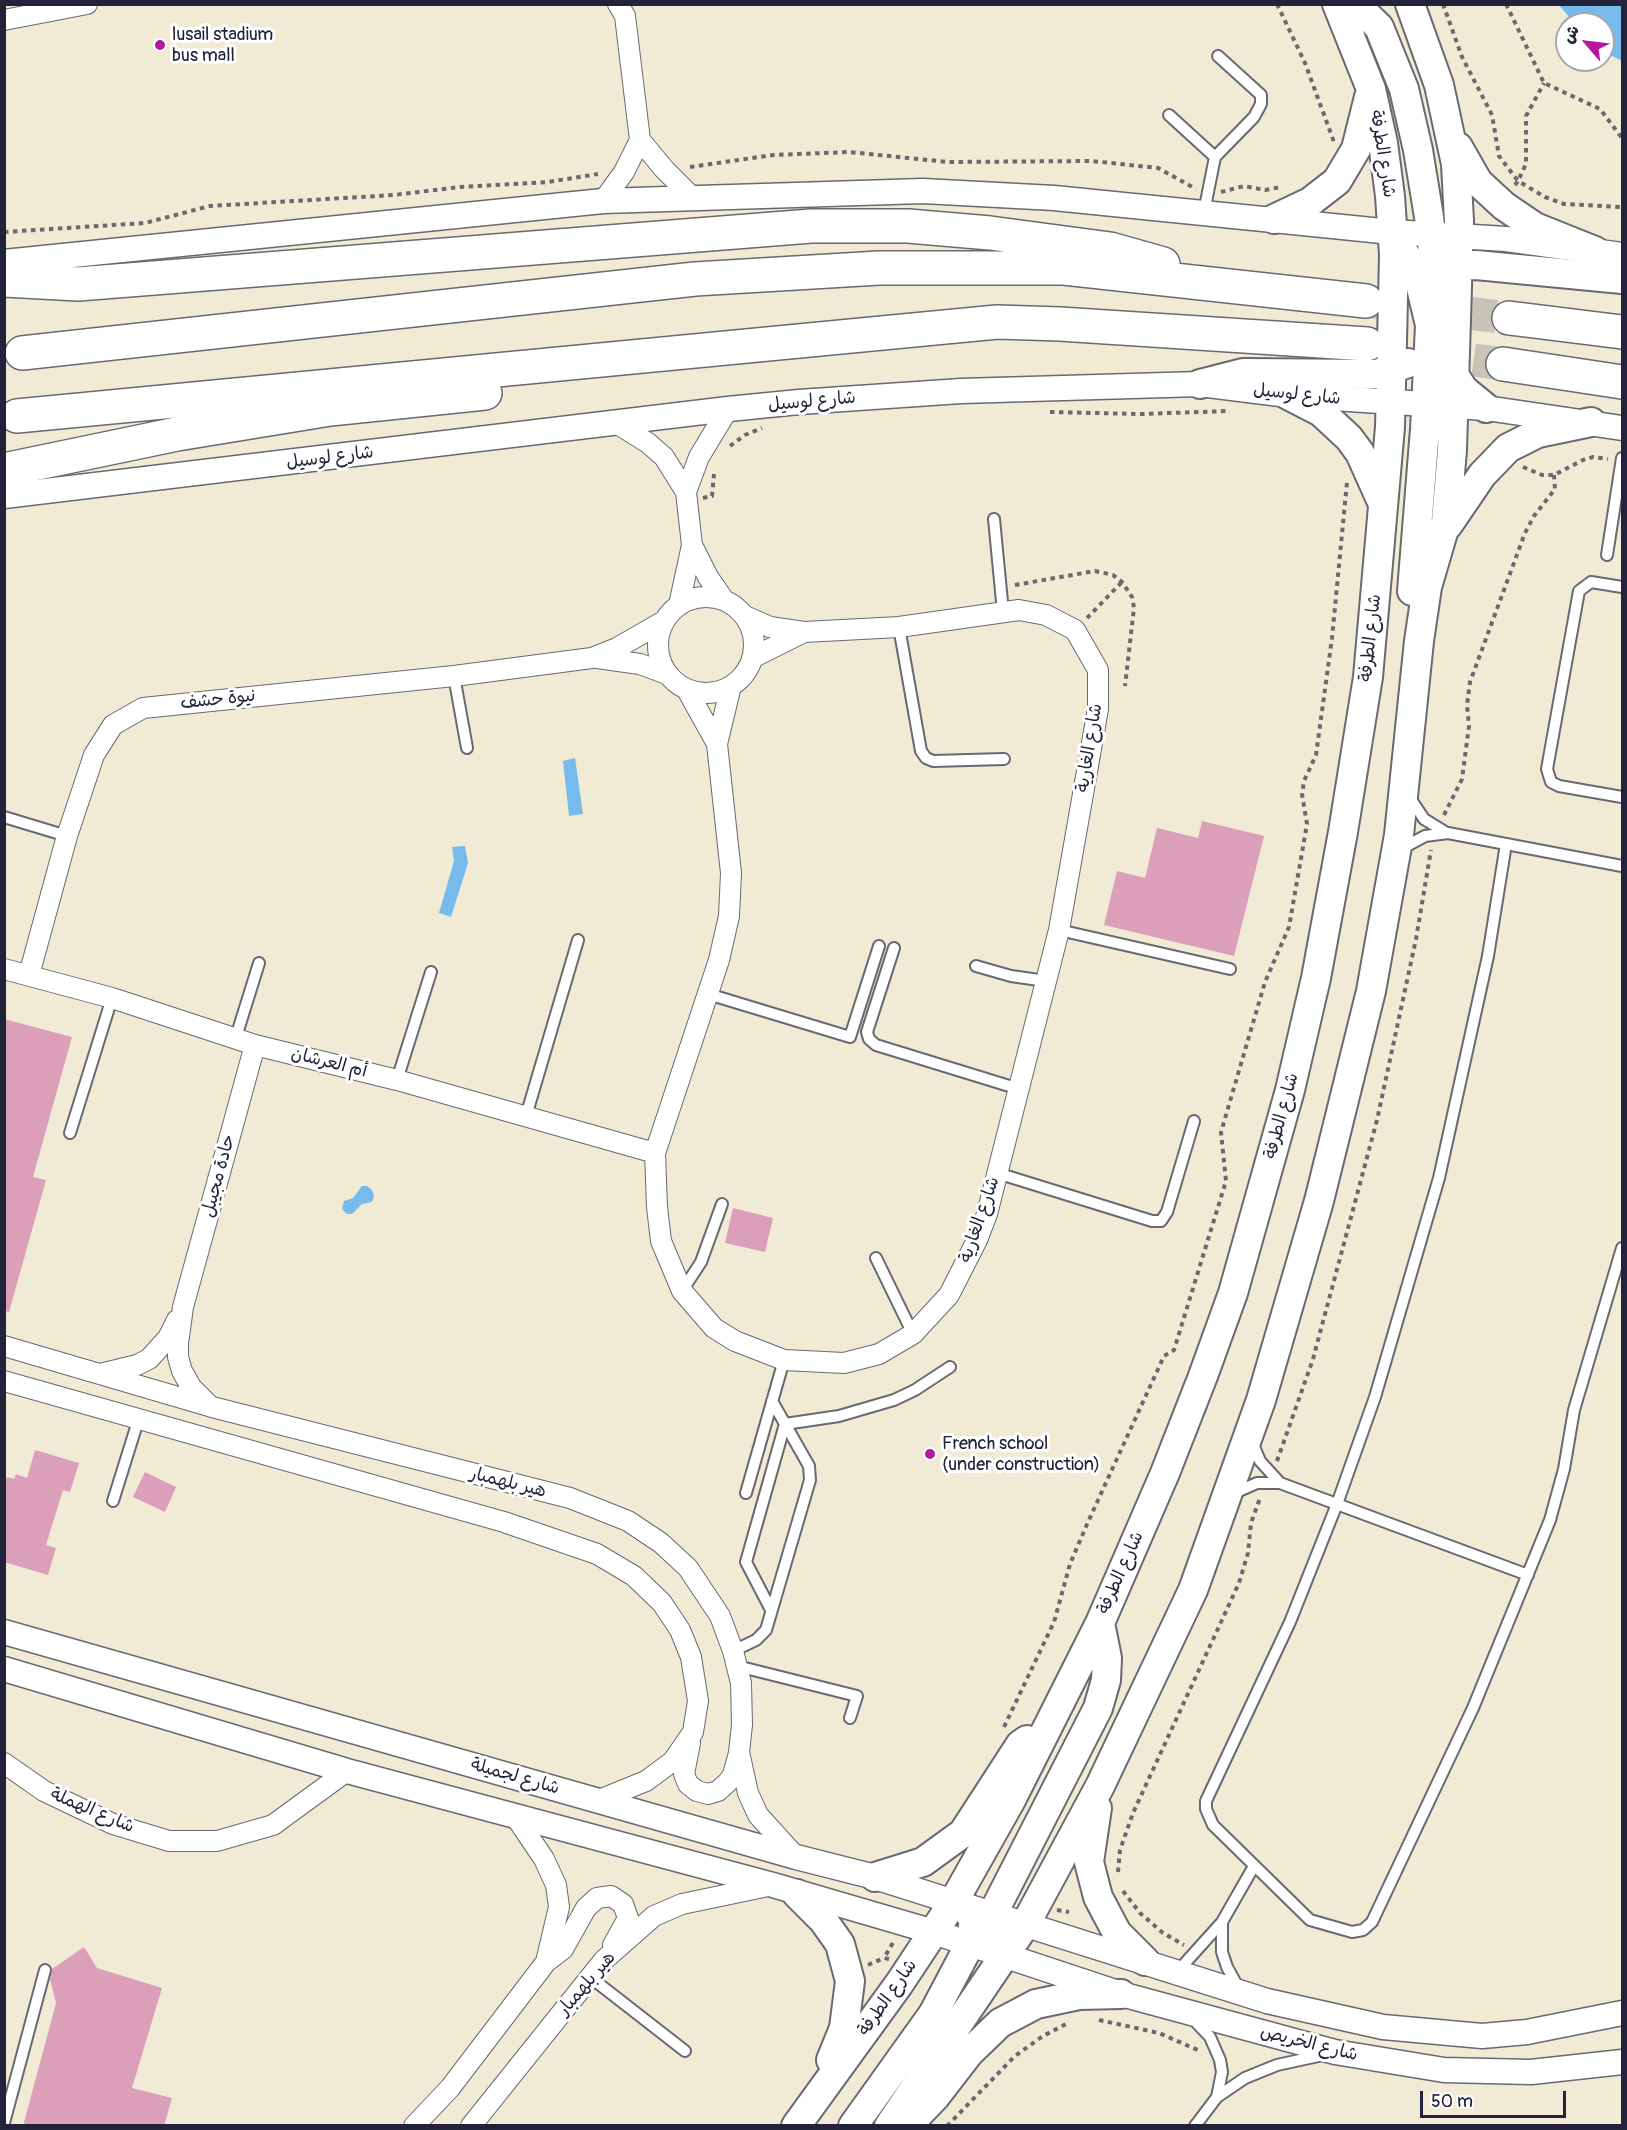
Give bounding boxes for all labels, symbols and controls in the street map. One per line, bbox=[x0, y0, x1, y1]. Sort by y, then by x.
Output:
north arrow bbox=[1555, 12, 1615, 72]
text: ش bbox=[1558, 22, 1584, 47]
place label: lusail stadium bus mall bbox=[172, 24, 273, 66]
marker: lusail stadium bus mall bbox=[153, 38, 167, 52]
street label: شارع الطرفة bbox=[1364, 109, 1400, 199]
street label: شارع لوسيل bbox=[1252, 380, 1342, 410]
street label: شارع لوسيل bbox=[767, 387, 857, 417]
street label: شارع لوسيل bbox=[285, 442, 375, 474]
street label: شارع الطرفة bbox=[1356, 593, 1386, 683]
street label: نيوة حشف bbox=[179, 685, 257, 715]
street label: شارع الغارية bbox=[1072, 702, 1108, 794]
street label: أم العرشان bbox=[289, 1043, 369, 1083]
street label: شارع الطرفة bbox=[1260, 1071, 1304, 1161]
street label: حادة مجيبل bbox=[198, 1132, 240, 1220]
street label: شارع الغارية bbox=[955, 1174, 1005, 1266]
place label: French school (under construction) bbox=[942, 1433, 1100, 1476]
marker: French school (under construction) bbox=[923, 1447, 937, 1461]
street label: هير بلهمبار bbox=[468, 1463, 548, 1503]
street label: شارع الطرفة bbox=[1093, 1528, 1149, 1618]
street label: شارع لجميلة bbox=[468, 1754, 562, 1800]
street label: شارع الهملة bbox=[47, 1784, 137, 1838]
street label: هير بلهمبار bbox=[553, 1948, 621, 2020]
street label: شارع الطرفة bbox=[854, 1956, 922, 2040]
street label: شارع الخريص bbox=[1258, 2021, 1360, 2067]
scale bar bbox=[1423, 2079, 1568, 2117]
text: 50 m bbox=[1431, 2090, 1473, 2113]

